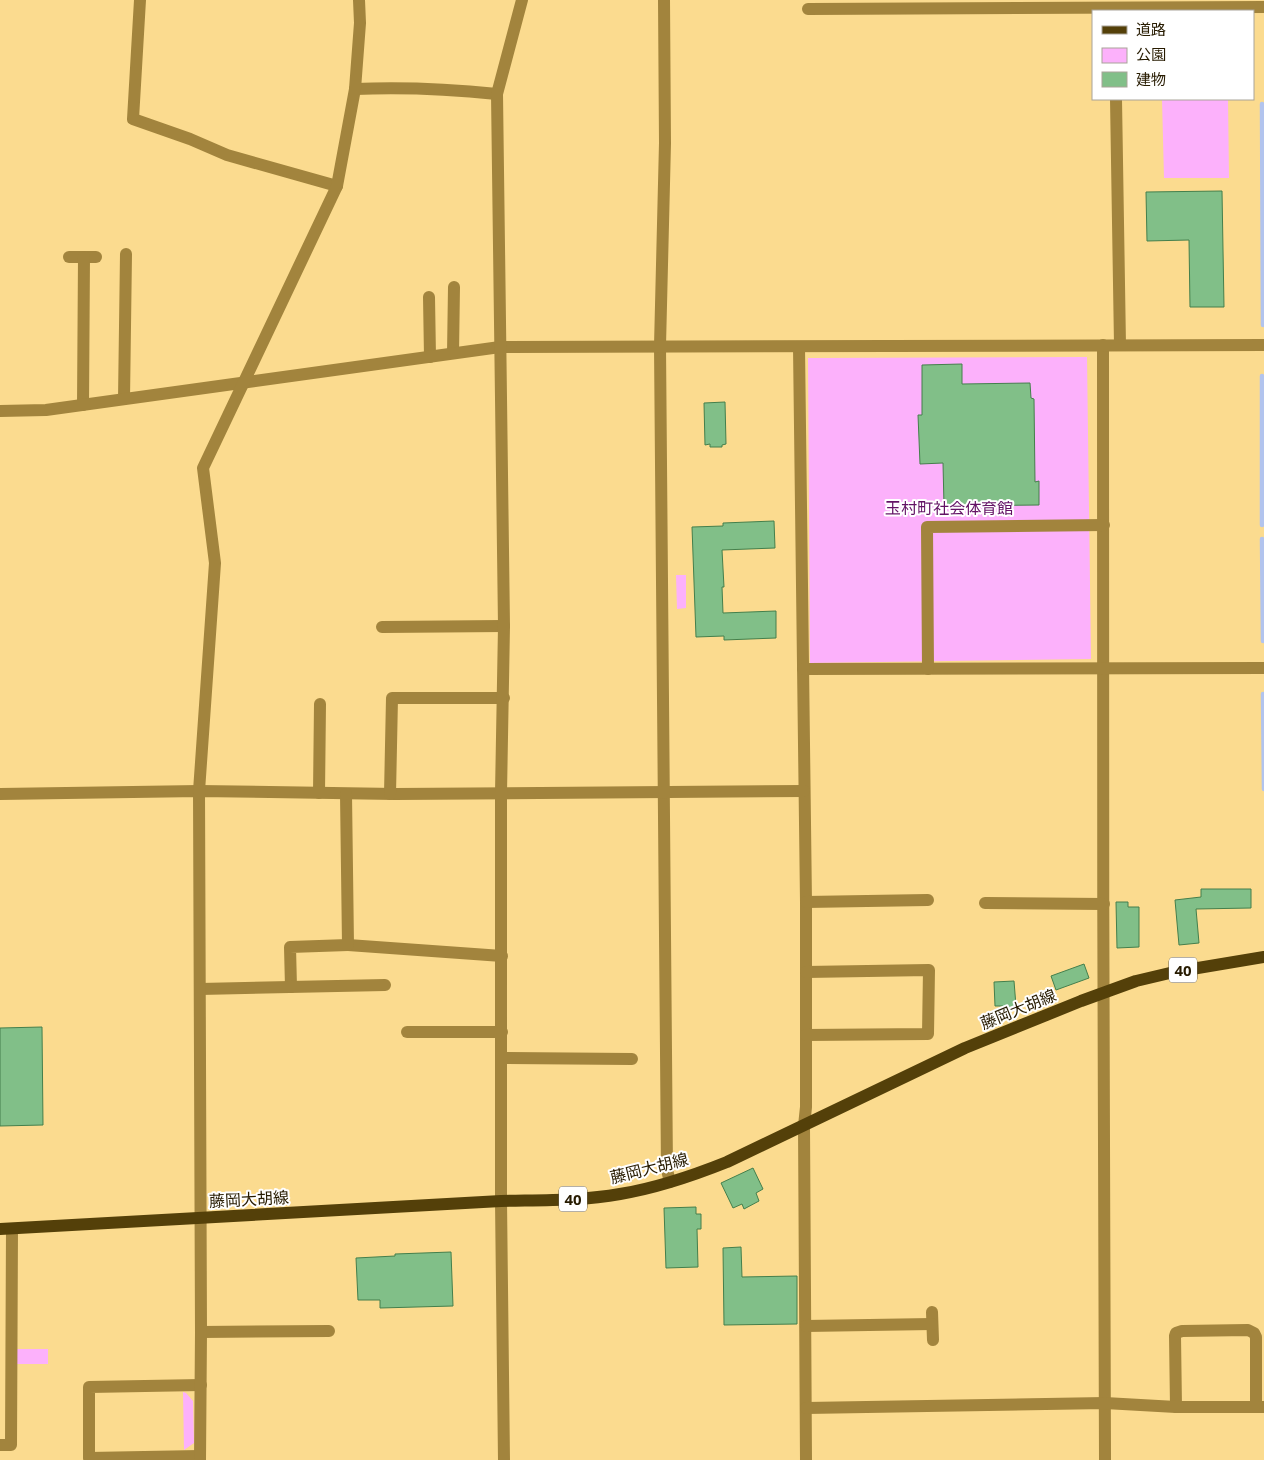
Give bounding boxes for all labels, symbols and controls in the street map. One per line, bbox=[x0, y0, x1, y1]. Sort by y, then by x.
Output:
legend bbox=[1092, 10, 1254, 100]
text: 道路 bbox=[1136, 19, 1166, 39]
text: 公園 bbox=[1136, 44, 1166, 64]
text: 建物 bbox=[1136, 69, 1166, 89]
park label: 玉村町社会体育館 bbox=[885, 497, 1013, 519]
road number: 40 bbox=[1169, 958, 1197, 982]
street label: 藤岡大胡線 bbox=[977, 984, 1059, 1034]
street label: 藤岡大胡線 bbox=[608, 1148, 690, 1188]
street label: 藤岡大胡線 bbox=[208, 1186, 290, 1212]
road number: 40 bbox=[559, 1186, 587, 1212]

